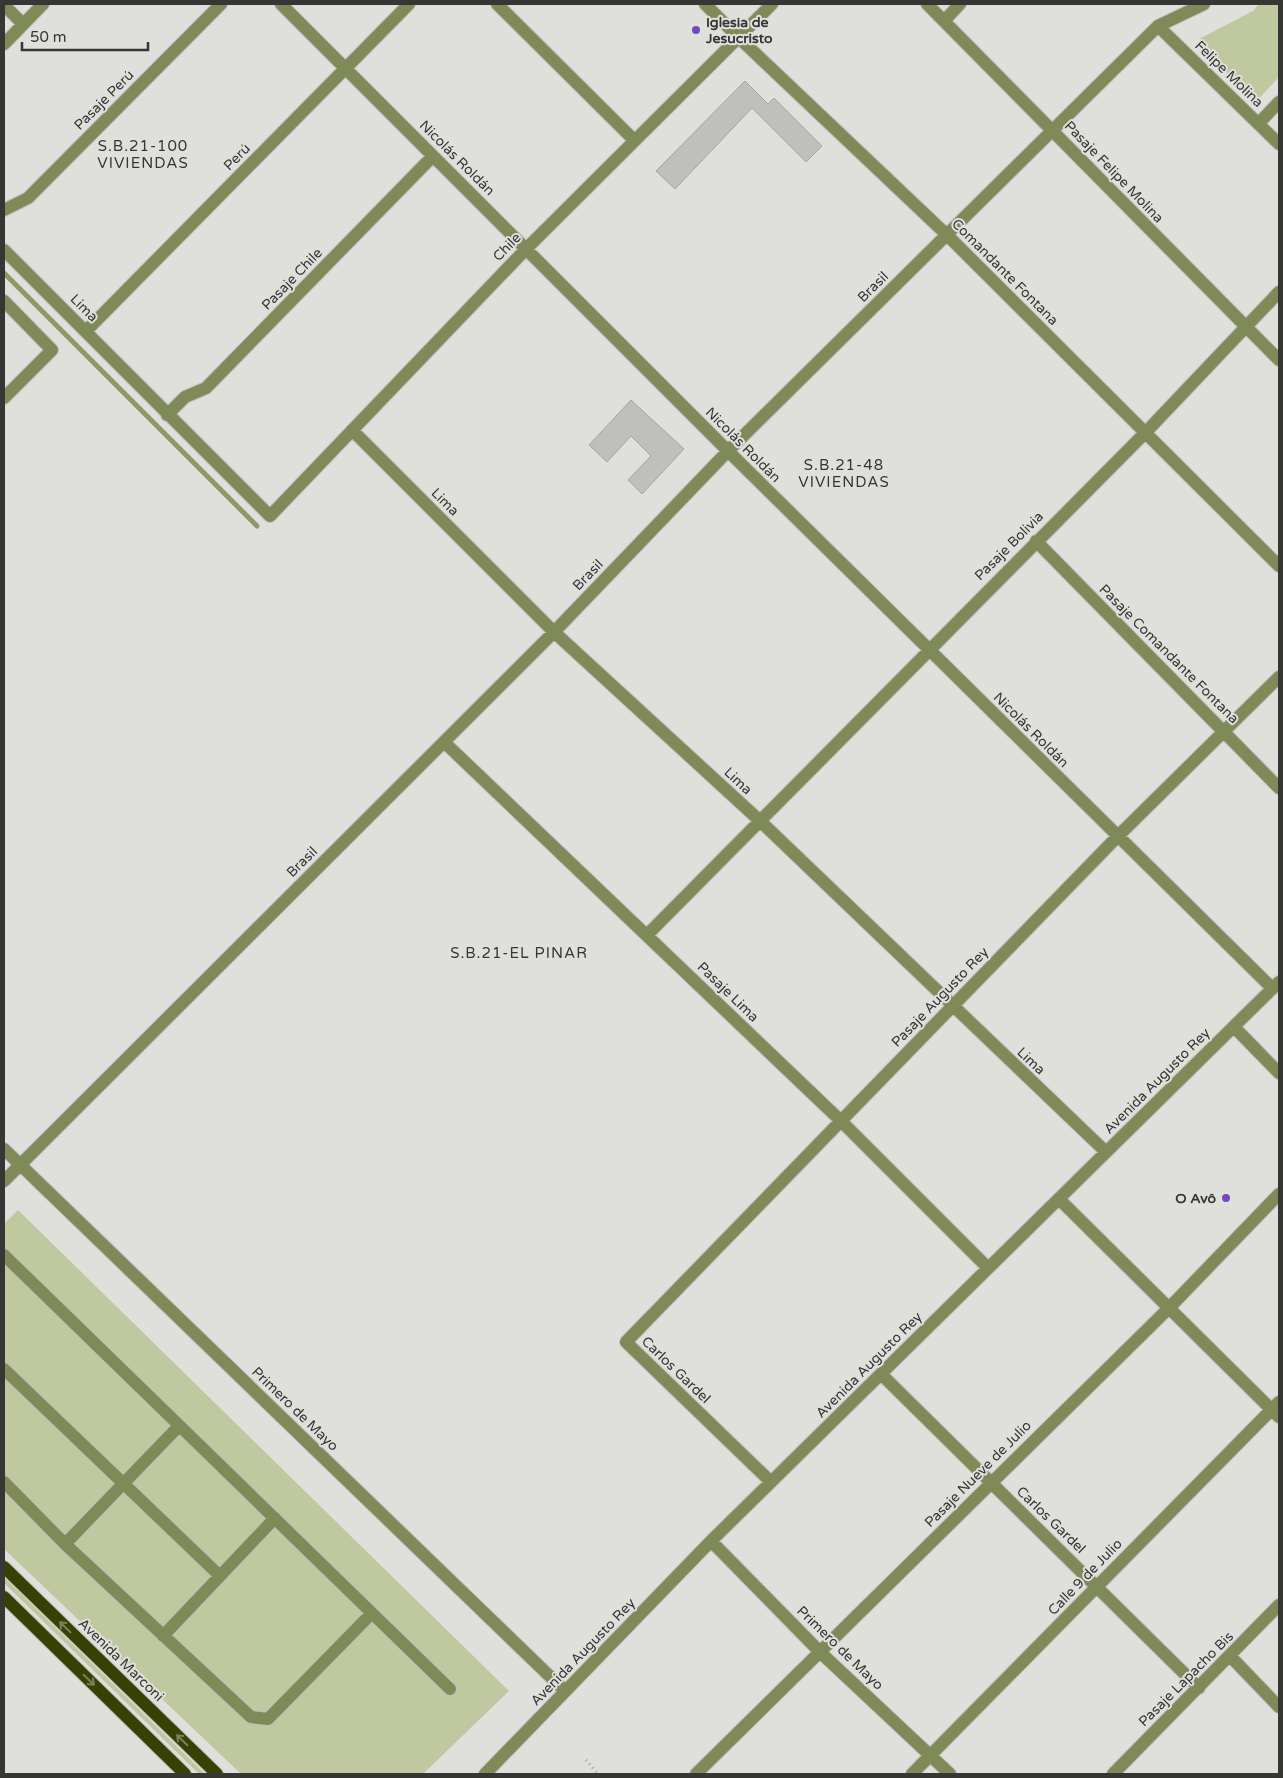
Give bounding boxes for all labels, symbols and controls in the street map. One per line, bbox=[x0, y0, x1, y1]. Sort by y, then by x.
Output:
place label: Iglesia de Jesucristo bbox=[705, 14, 773, 47]
scale bar bbox=[22, 20, 149, 52]
marker: Iglesia de Jesucristo bbox=[690, 24, 702, 36]
text: 50 m bbox=[30, 28, 67, 46]
street label: Felipe Molina bbox=[1191, 37, 1267, 111]
street label: Pasaje Perú bbox=[71, 67, 137, 133]
street label: Nicolás Roldán bbox=[416, 117, 498, 199]
street label: Pasaje Felipe Molina bbox=[1061, 118, 1167, 226]
district label: S.B.21-100 VIVIENDAS bbox=[97, 137, 189, 172]
street label: Perú bbox=[220, 140, 254, 174]
street label: Comandante Fontana bbox=[948, 215, 1062, 329]
street label: Chile bbox=[489, 229, 525, 265]
street label: Pasaje Chile bbox=[258, 244, 326, 314]
street label: Brasil bbox=[854, 268, 892, 306]
street label: Lima bbox=[67, 291, 101, 325]
street label: Nicolás Roldán bbox=[702, 404, 784, 486]
district label: S.B.21-48 VIVIENDAS bbox=[798, 456, 890, 491]
street label: Lima bbox=[428, 485, 462, 519]
street label: Pasaje Bolivia bbox=[971, 508, 1047, 584]
street label: Brasil bbox=[569, 556, 607, 594]
street label: Pasaje Comandante Fontana bbox=[1096, 581, 1242, 727]
street label: Nicolás Roldán bbox=[990, 689, 1072, 771]
street label: Lima bbox=[720, 764, 756, 798]
street label: Brasil bbox=[283, 843, 321, 881]
street label: Pasaje Augusto Rey bbox=[888, 943, 992, 1050]
district label: S.B.21-EL PINAR bbox=[450, 944, 588, 962]
street label: Pasaje Lima bbox=[694, 958, 762, 1026]
street label: Avenida Augusto Rey bbox=[1100, 1024, 1214, 1138]
street label: Lima bbox=[1013, 1044, 1049, 1078]
place label: O Avô bbox=[1175, 1190, 1216, 1207]
marker: O Avô bbox=[1220, 1192, 1232, 1204]
street label: Avenida Augusto Rey bbox=[812, 1308, 926, 1422]
street label: Carlos Gardel bbox=[638, 1333, 714, 1407]
street label: Primero de Mayo bbox=[248, 1363, 342, 1455]
street label: Pasaje Nueve de Julio bbox=[921, 1417, 1035, 1531]
street label: Carlos Gardel bbox=[1013, 1483, 1089, 1557]
street label: Calle 9 de Julio bbox=[1044, 1535, 1126, 1619]
street label: Avenida Augusto Rey bbox=[527, 1594, 639, 1709]
street label: Primero de Mayo bbox=[793, 1602, 887, 1694]
street label: Avenida Marconi bbox=[75, 1615, 167, 1705]
one-way arrow bbox=[59, 1621, 72, 1633]
street label: Pasaje Lapacho Bis bbox=[1135, 1628, 1237, 1730]
one-way arrow bbox=[82, 1674, 95, 1686]
one-way arrow bbox=[176, 1734, 188, 1746]

